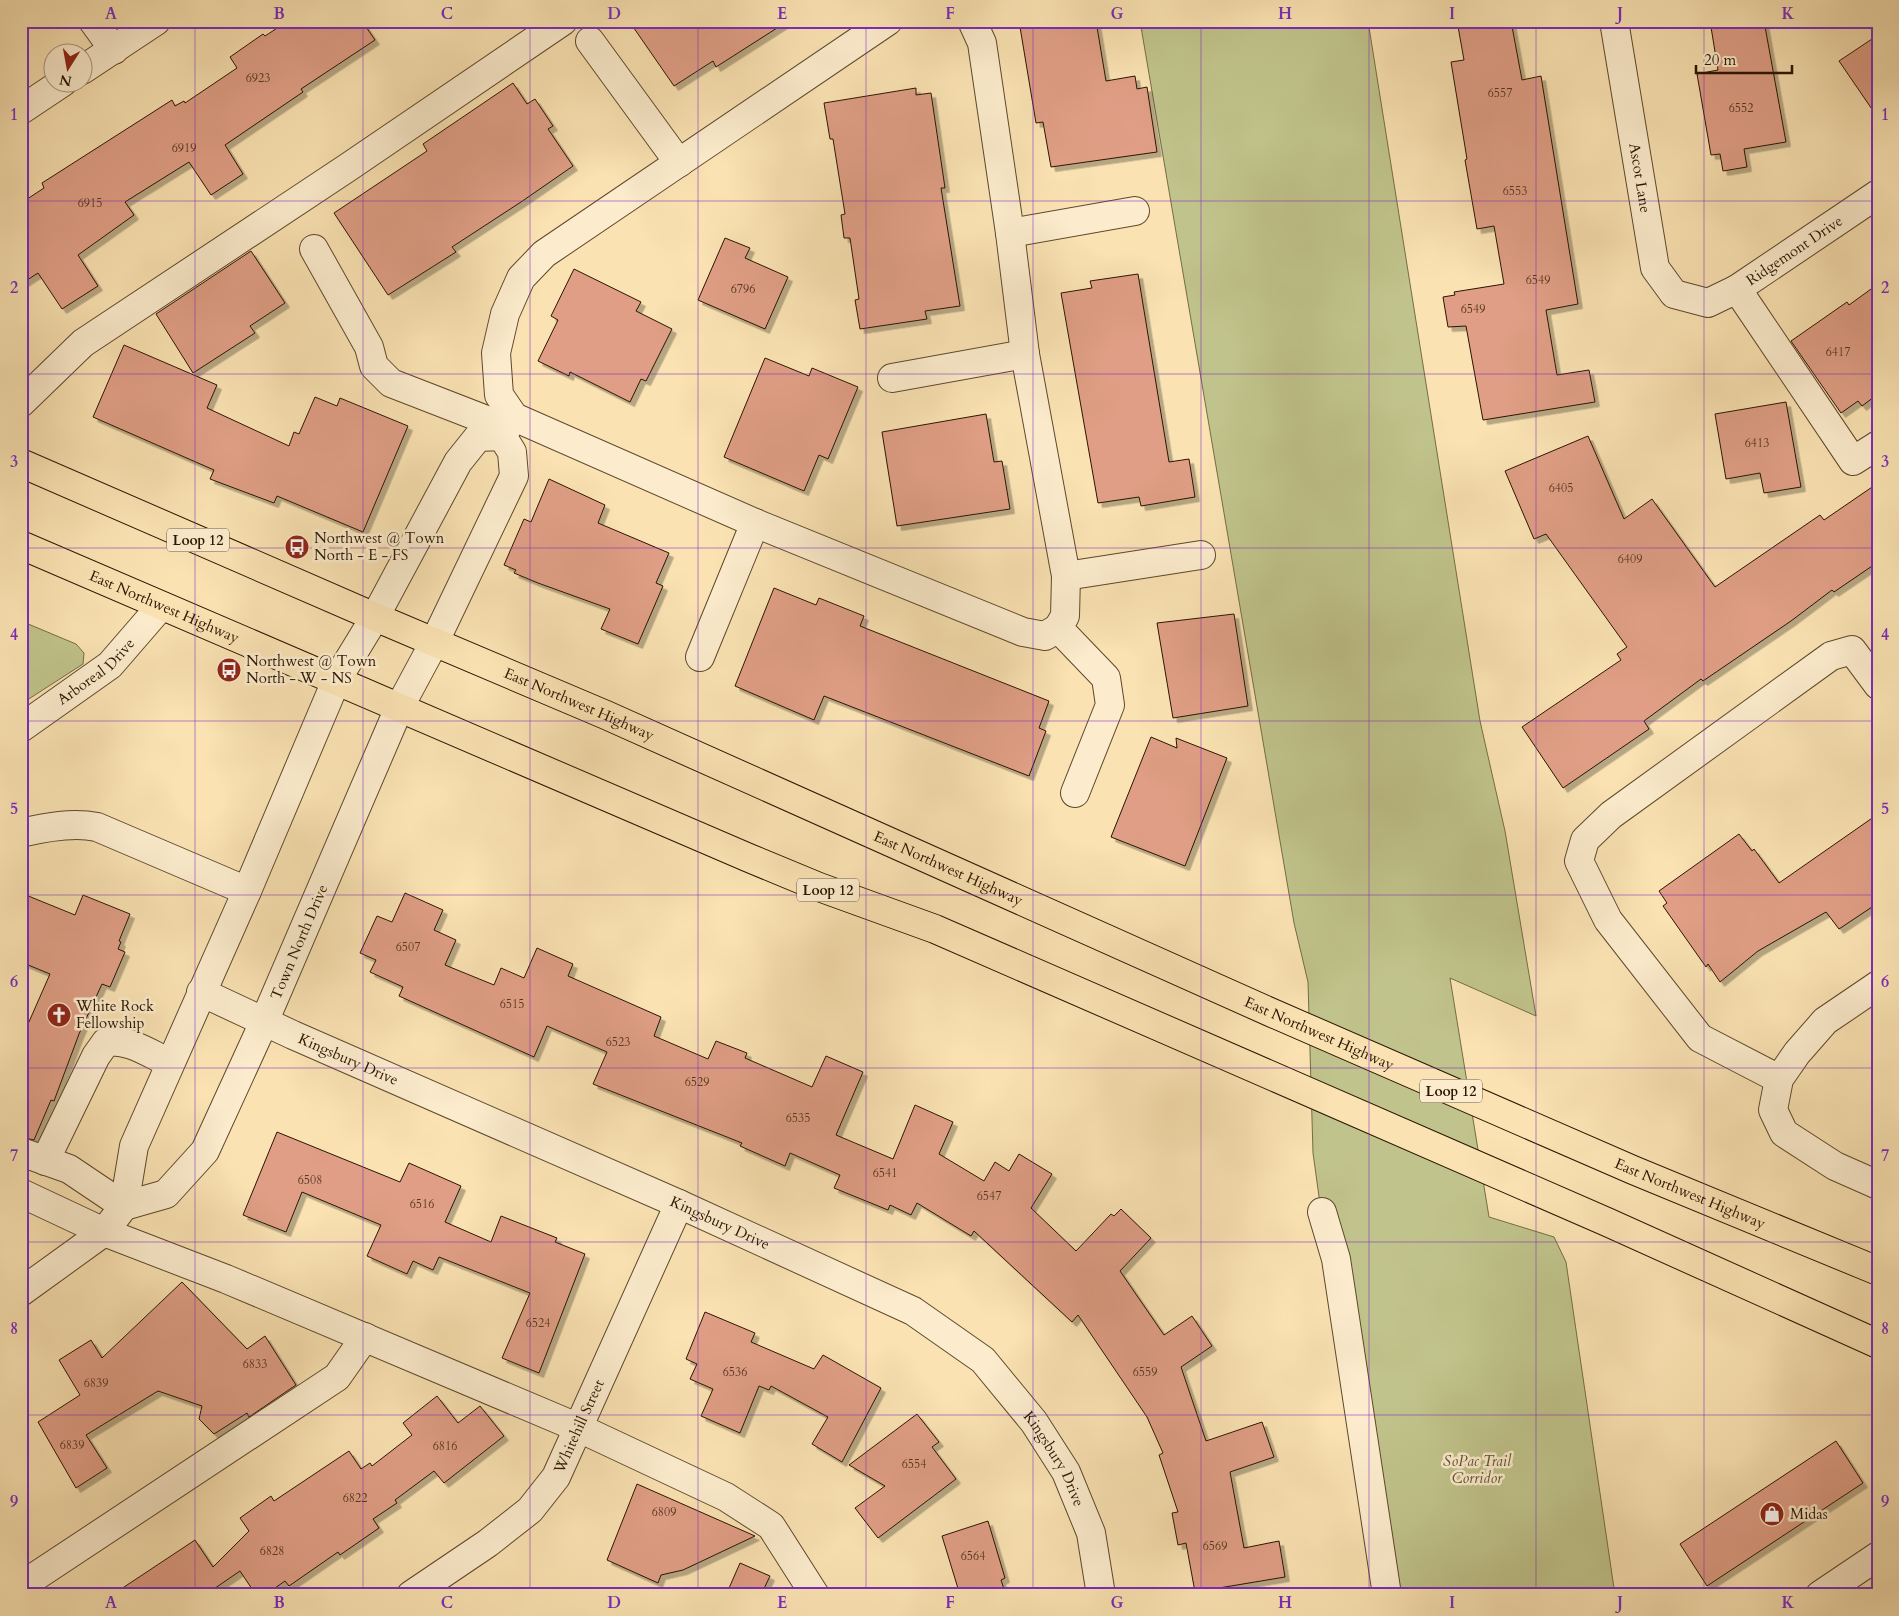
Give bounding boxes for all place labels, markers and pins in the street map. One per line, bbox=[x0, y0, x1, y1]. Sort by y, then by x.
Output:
place label: Northwest @ Town North - E - FS bbox=[314, 528, 445, 565]
bus stop icon: Northwest @ Town North - E - FS bbox=[284, 534, 310, 560]
place label: Northwest @ Town North - W - NS bbox=[246, 651, 377, 688]
bus stop icon: Northwest @ Town North - W - NS bbox=[216, 657, 242, 683]
place label: White Rock Fellowship bbox=[75, 996, 154, 1033]
church icon: White Rock Fellowship bbox=[46, 1002, 72, 1028]
shop icon: Midas bbox=[1759, 1501, 1785, 1527]
place label: Midas bbox=[1790, 1504, 1828, 1524]

